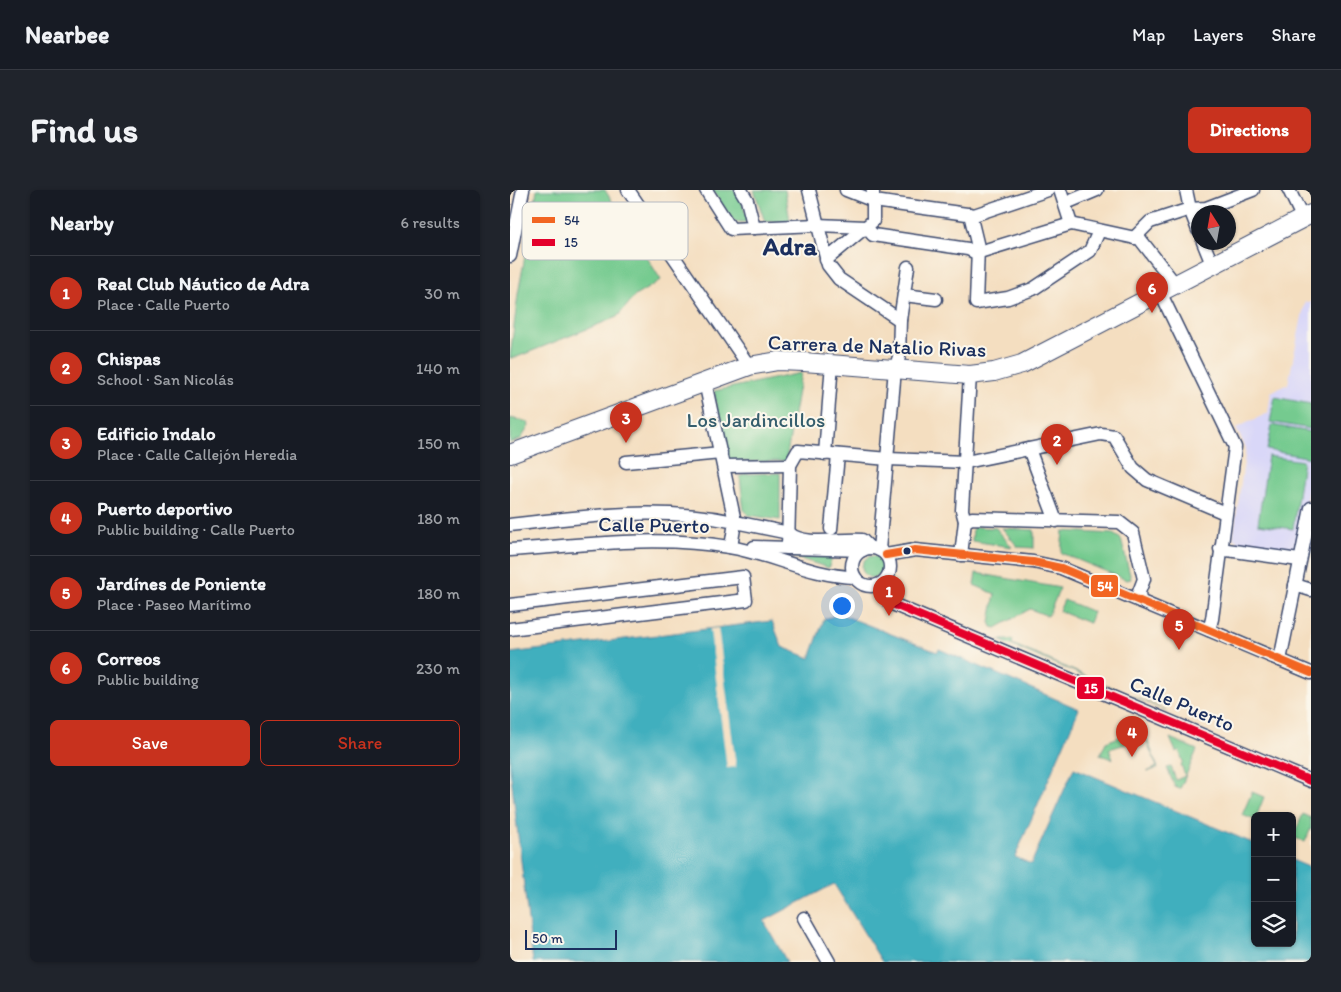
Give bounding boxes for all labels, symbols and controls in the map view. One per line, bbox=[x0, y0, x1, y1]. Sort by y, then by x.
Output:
text: Nearbee bbox=[25, 20, 109, 49]
text: Map bbox=[1132, 24, 1165, 46]
text: Layers bbox=[1193, 24, 1243, 46]
text: Share bbox=[1271, 24, 1316, 46]
button: Directions bbox=[1188, 107, 1311, 153]
text: Find us bbox=[30, 109, 138, 151]
legend bbox=[522, 202, 688, 260]
north arrow bbox=[1191, 205, 1236, 250]
text: Nearby bbox=[50, 210, 114, 235]
text: 54 bbox=[564, 212, 580, 229]
text: 6 results bbox=[400, 213, 460, 232]
district label: Adra bbox=[762, 230, 818, 262]
text: 15 bbox=[564, 234, 578, 251]
text: Real Club Náutico de Adra bbox=[97, 272, 309, 295]
pin: 6 bbox=[1136, 272, 1168, 313]
text: 1 bbox=[62, 284, 70, 303]
text: 30 m bbox=[424, 284, 460, 303]
text: Place · Calle Puerto bbox=[97, 295, 230, 314]
street label: Carrera de Natalio Rivas bbox=[767, 329, 987, 362]
text: Chispas bbox=[97, 347, 161, 370]
text: 2 bbox=[62, 359, 70, 378]
text: 140 m bbox=[416, 359, 460, 378]
text: School · San Nicolás bbox=[97, 370, 234, 389]
pin: 3 bbox=[610, 402, 642, 443]
park label: Los Jardincillos bbox=[687, 407, 825, 432]
text: Edificio Indalo bbox=[97, 422, 216, 445]
pin: 2 bbox=[1041, 424, 1073, 465]
text: 3 bbox=[62, 434, 70, 453]
text: 150 m bbox=[417, 434, 460, 453]
text: Place · Calle Callejón Heredia bbox=[97, 445, 297, 464]
text: Puerto deportivo bbox=[97, 497, 233, 520]
text: 4 bbox=[61, 509, 71, 528]
text: 180 m bbox=[417, 509, 460, 528]
street label: Calle Puerto bbox=[598, 511, 710, 538]
text: Public building · Calle Puerto bbox=[97, 520, 295, 539]
unlabelled marker bbox=[902, 546, 912, 556]
text: Jardínes de Poniente bbox=[97, 572, 266, 595]
line badge: 54 bbox=[1090, 574, 1119, 598]
pin: 1 bbox=[873, 575, 905, 616]
text: 54 bbox=[1097, 578, 1113, 595]
text: 5 bbox=[62, 584, 70, 603]
text: 180 m bbox=[417, 584, 460, 603]
your location bbox=[829, 593, 855, 619]
text: Place · Paseo Marítimo bbox=[97, 595, 251, 614]
pin: 5 bbox=[1163, 609, 1195, 650]
text: Correos bbox=[97, 647, 161, 670]
text: 6 bbox=[62, 659, 70, 678]
text: 230 m bbox=[416, 659, 460, 678]
text: Public building bbox=[97, 670, 199, 689]
street label: Calle Puerto bbox=[1126, 670, 1238, 737]
line badge: 15 bbox=[1076, 676, 1105, 700]
text: 15 bbox=[1084, 680, 1099, 697]
pin: 4 bbox=[1116, 716, 1148, 757]
button: Save bbox=[50, 720, 250, 766]
button: Share bbox=[260, 720, 460, 766]
map controls bbox=[1251, 812, 1296, 947]
button: + bbox=[1251, 812, 1296, 857]
button: − bbox=[1251, 857, 1296, 902]
button: layers bbox=[1251, 902, 1296, 947]
scale bar bbox=[525, 927, 618, 950]
text: 50 m bbox=[532, 930, 563, 947]

